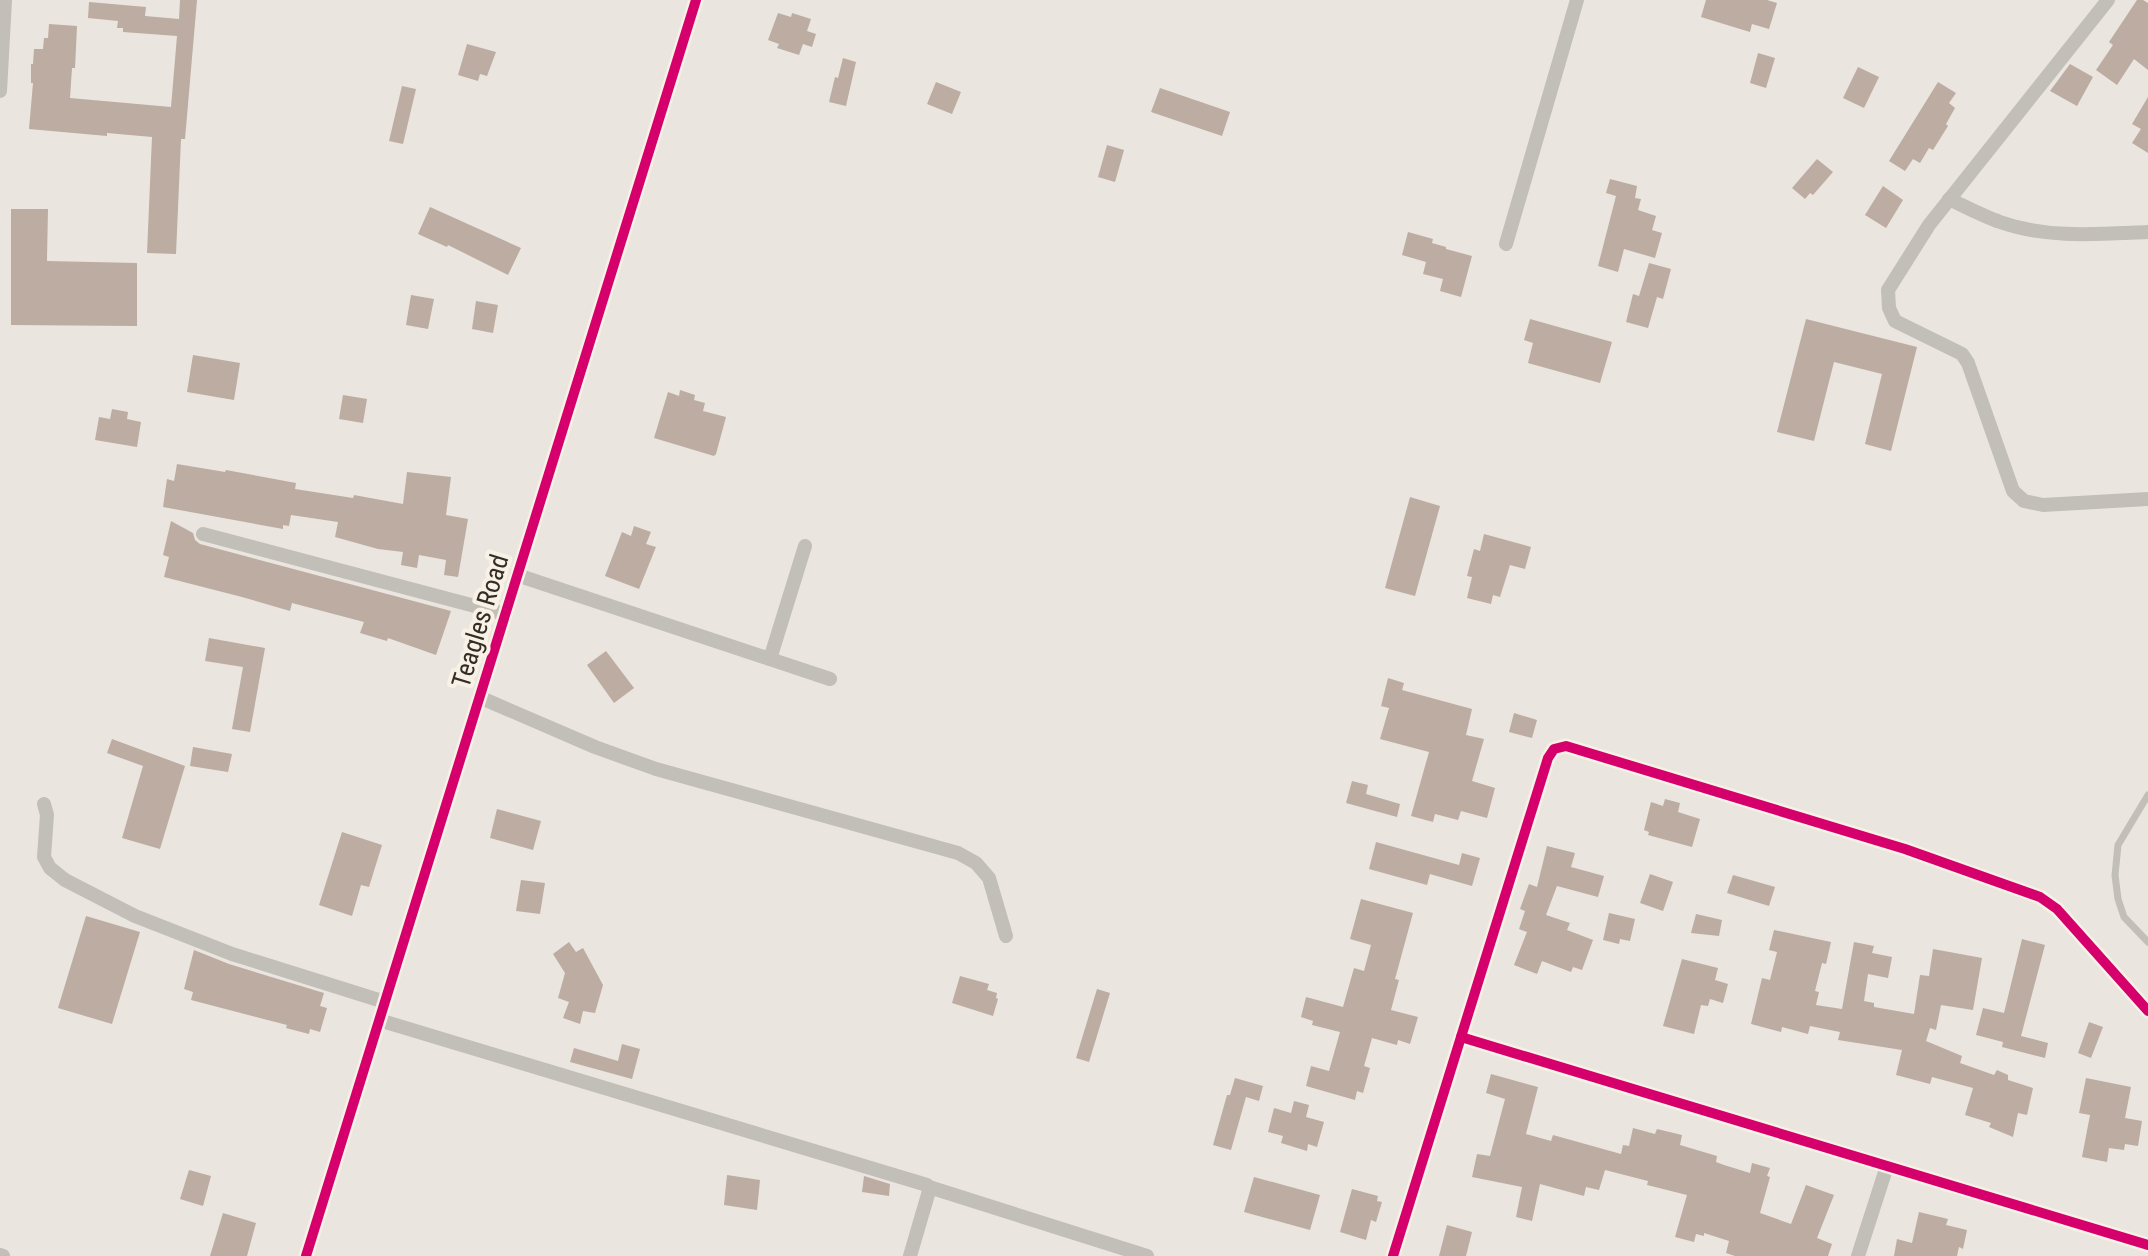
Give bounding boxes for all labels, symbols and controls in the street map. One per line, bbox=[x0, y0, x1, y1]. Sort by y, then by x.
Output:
street label: Teagles Road bbox=[445, 551, 515, 691]

